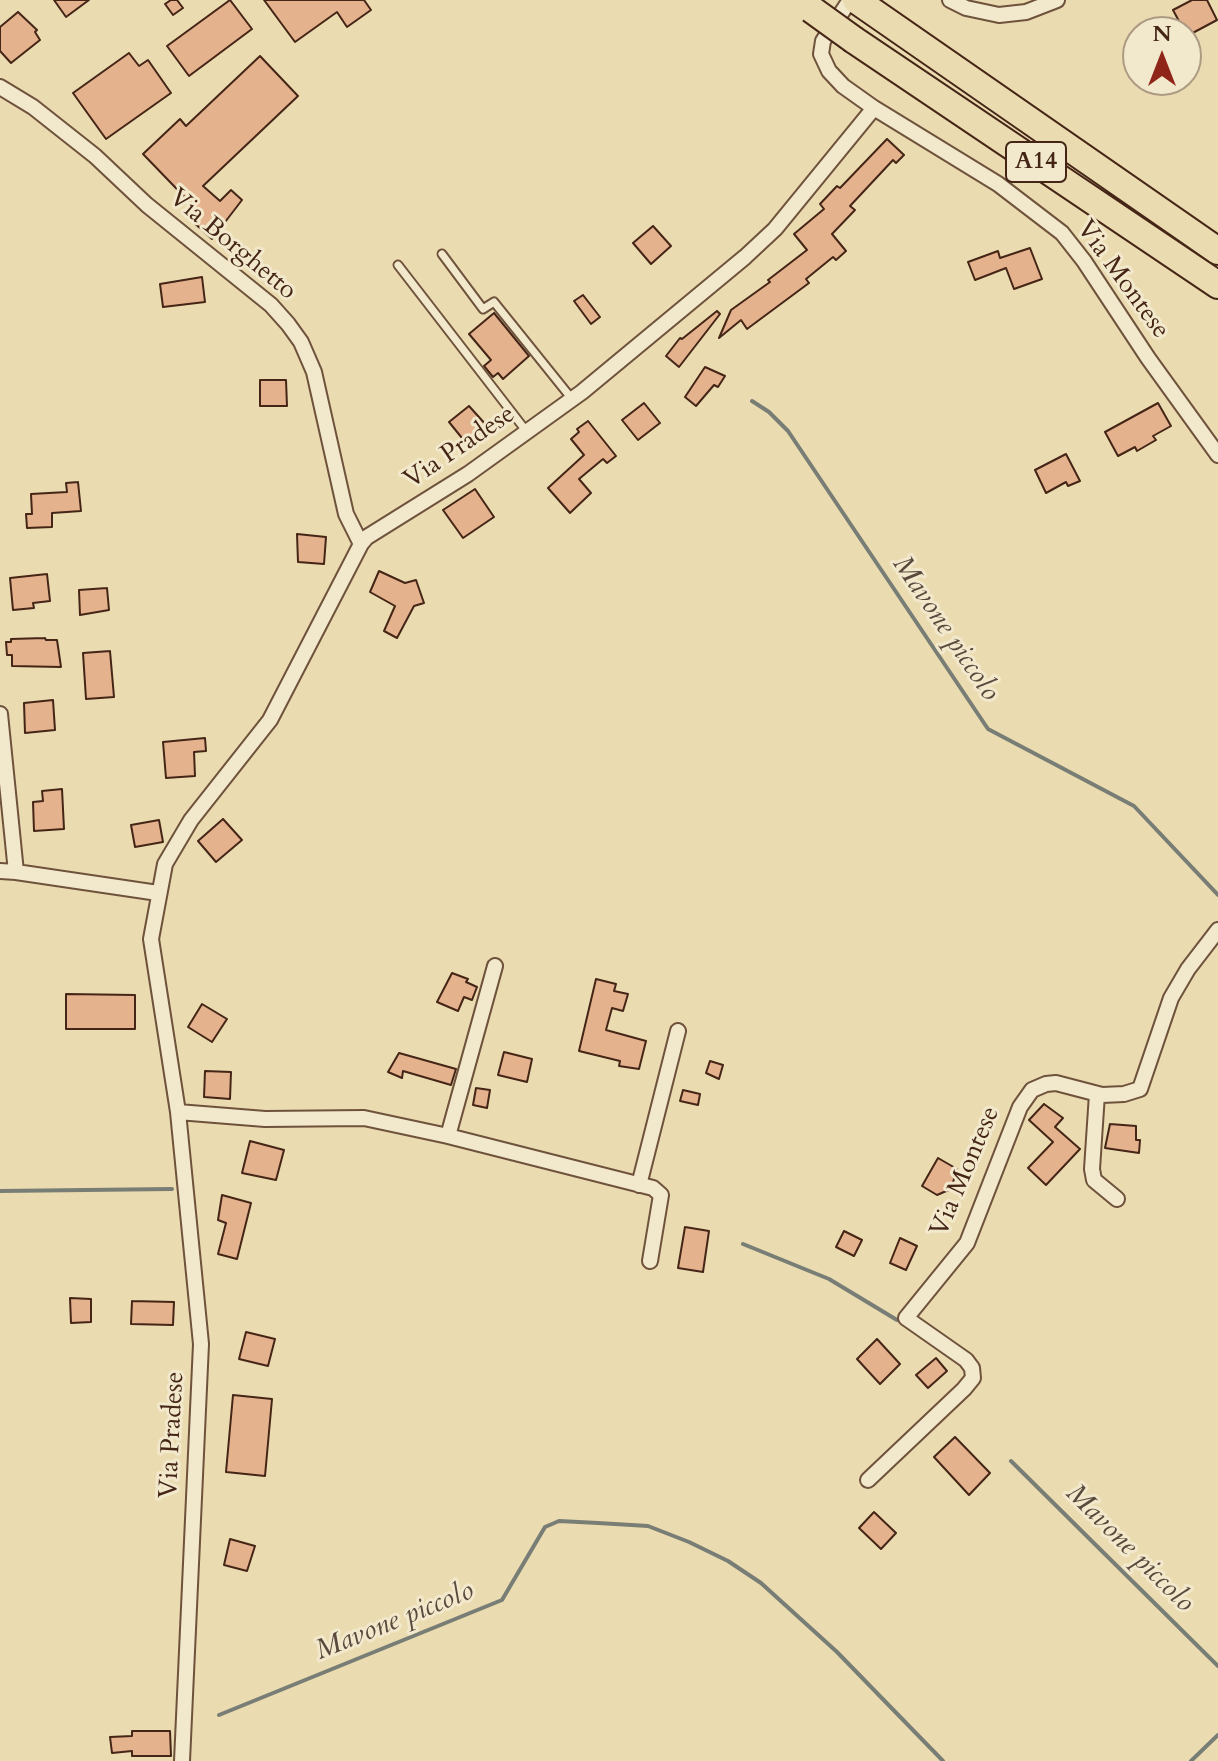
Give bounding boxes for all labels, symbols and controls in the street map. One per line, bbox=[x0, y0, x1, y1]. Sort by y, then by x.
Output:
north arrow bbox=[1122, 16, 1202, 96]
text: N bbox=[1152, 19, 1172, 49]
road number: A14 bbox=[1006, 142, 1066, 182]
street label: Via Borghetto bbox=[162, 183, 302, 307]
street label: Via Montese bbox=[1069, 215, 1175, 345]
street label: Via Pradese bbox=[399, 400, 521, 496]
water label: Mavone piccolo bbox=[884, 550, 1006, 708]
street label: Via Montese bbox=[925, 1102, 1007, 1242]
street label: Via Pradese bbox=[154, 1371, 192, 1499]
water label: Mavone piccolo bbox=[1058, 1478, 1200, 1620]
water label: Mavone piccolo bbox=[311, 1575, 479, 1669]

